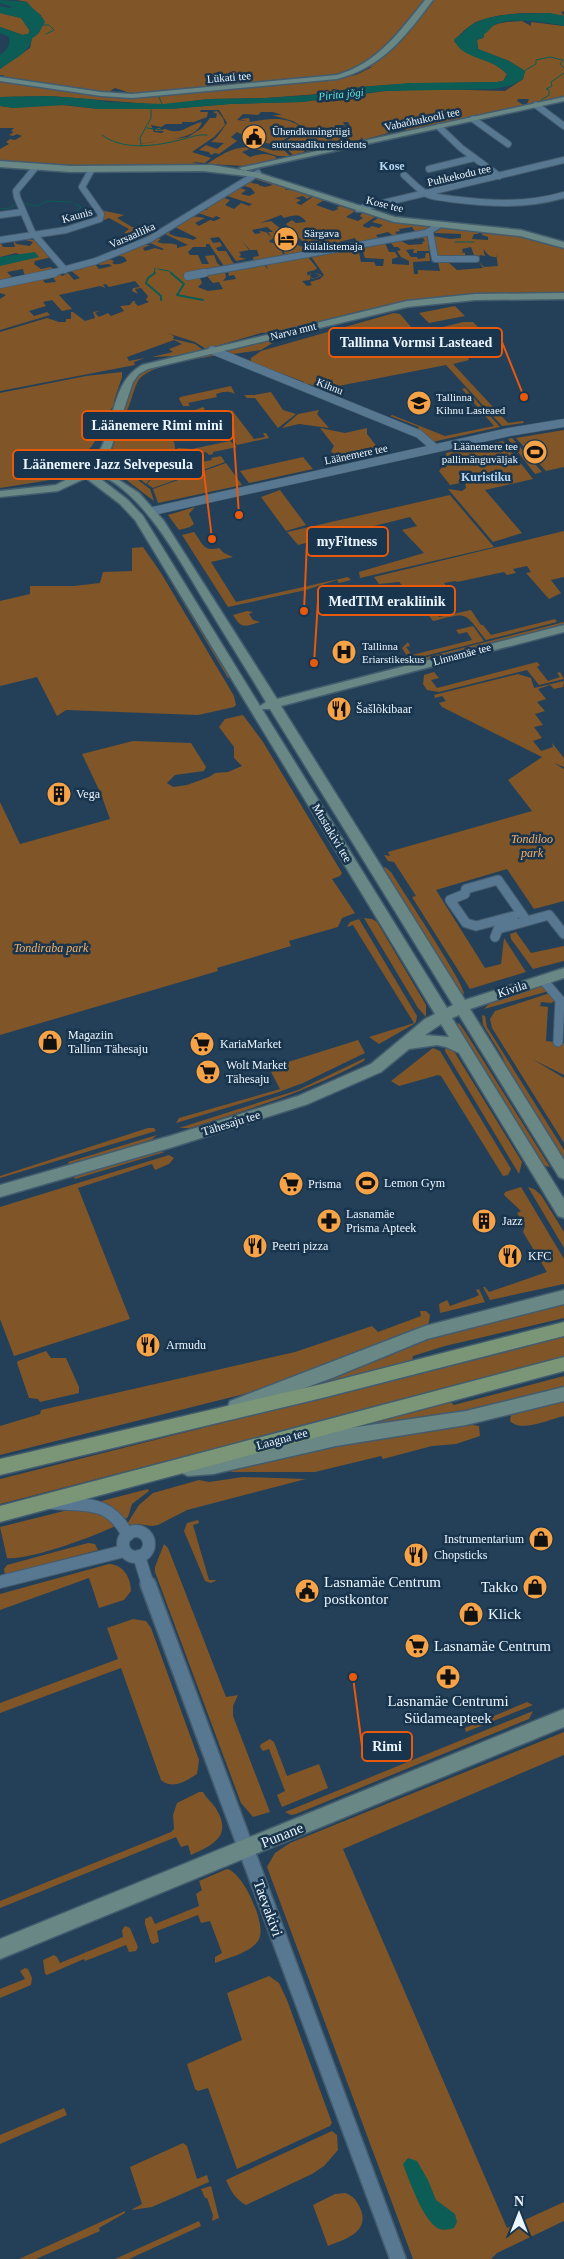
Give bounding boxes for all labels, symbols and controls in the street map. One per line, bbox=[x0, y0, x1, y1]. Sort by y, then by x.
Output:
street label: Lükati tee bbox=[206, 69, 252, 85]
water label: Pirita jõgi bbox=[317, 86, 364, 102]
street label: Vabaõhukooli tee bbox=[383, 105, 461, 133]
public building icon: Ühendkuningriigi suursaadiku residents bbox=[241, 124, 267, 150]
place label: Ühendkuningriigi suursaadiku residents bbox=[272, 125, 366, 150]
district label: Kose bbox=[379, 159, 405, 173]
street label: Puhkekodu tee bbox=[426, 162, 492, 188]
street label: Kose tee bbox=[365, 194, 405, 214]
street label: Kaunis bbox=[60, 205, 94, 225]
street label: Varsaallika bbox=[107, 220, 157, 250]
hotel icon: Särgava külalistemaja bbox=[273, 226, 299, 252]
place label: Särgava külalistemaja bbox=[304, 227, 363, 252]
street label: Narva mnt bbox=[269, 320, 317, 342]
callout: Tallinna Vormsi Lasteaed bbox=[329, 328, 502, 357]
text: Tallinna Vormsi Lasteaed bbox=[340, 335, 493, 350]
street label: Kihnu bbox=[315, 375, 345, 397]
school or university icon: Tallinna Kihnu Lasteaed bbox=[406, 390, 432, 416]
place label: Tallinna Kihnu Lasteaed bbox=[436, 391, 506, 416]
callout: Läänemere Rimi mini bbox=[82, 411, 233, 440]
text: Läänemere Rimi mini bbox=[91, 418, 223, 433]
sports icon: Läänemere tee pallimänguväljak bbox=[522, 439, 548, 465]
place label: Läänemere tee pallimänguväljak bbox=[442, 440, 518, 465]
street label: Läänemere tee bbox=[323, 441, 389, 467]
callout: Läänemere Jazz Selvepesula bbox=[13, 450, 203, 479]
text: Läänemere Jazz Selvepesula bbox=[23, 457, 193, 472]
district label: Kuristiku bbox=[461, 470, 511, 484]
callout: myFitness bbox=[307, 527, 388, 556]
text: myFitness bbox=[317, 534, 378, 549]
callout: MedTIM erakliinik bbox=[318, 586, 455, 615]
text: MedTIM erakliinik bbox=[328, 594, 446, 609]
hospital icon: Tallinna Eriarstikeskus bbox=[331, 639, 357, 665]
place label: Tallinna Eriarstikeskus bbox=[362, 640, 424, 665]
street label: Linnamäe tee bbox=[432, 640, 492, 668]
restaurant icon: Šašlõkibaar bbox=[326, 696, 352, 722]
place label: Šašlõkibaar bbox=[356, 702, 412, 716]
building icon: Vega bbox=[46, 781, 72, 807]
place label: Vega bbox=[76, 787, 101, 801]
street label: Mustakivi tee bbox=[309, 801, 355, 865]
park label: Tondiloo park bbox=[511, 832, 553, 860]
park label: Tondiraba park bbox=[14, 941, 89, 955]
street label: Kivila bbox=[496, 978, 529, 1000]
place label: Magaziin Tallinn Tähesaju bbox=[68, 1028, 148, 1056]
shop icon: Magaziin Tallinn Tähesaju bbox=[37, 1029, 63, 1055]
supermarket icon: KariaMarket bbox=[189, 1031, 215, 1057]
place label: KariaMarket bbox=[220, 1037, 282, 1051]
place label: Wolt Market Tähesaju bbox=[226, 1058, 287, 1086]
supermarket icon: Wolt Market Tähesaju bbox=[195, 1059, 221, 1085]
street label: Tähesaju tee bbox=[200, 1107, 262, 1139]
sports icon: Lemon Gym bbox=[354, 1170, 380, 1196]
supermarket icon: Prisma bbox=[278, 1171, 304, 1197]
place label: Lemon Gym bbox=[384, 1176, 446, 1190]
place label: Prisma bbox=[308, 1177, 342, 1191]
place label: Lasnamäe Prisma Apteek bbox=[346, 1207, 416, 1235]
pharmacy icon: Lasnamäe Prisma Apteek bbox=[316, 1208, 342, 1234]
building icon: Jazz bbox=[471, 1208, 497, 1234]
place label: Jazz bbox=[502, 1214, 523, 1228]
restaurant icon: Peetri pizza bbox=[242, 1233, 268, 1259]
place label: Peetri pizza bbox=[272, 1239, 329, 1253]
restaurant icon: KFC bbox=[497, 1243, 523, 1269]
place label: KFC bbox=[528, 1249, 551, 1263]
restaurant icon: Armudu bbox=[135, 1332, 161, 1358]
place label: Armudu bbox=[166, 1338, 206, 1352]
street label: Laagna tee bbox=[255, 1425, 309, 1453]
shop icon: Instrumentarium bbox=[528, 1526, 554, 1552]
place label: Instrumentarium bbox=[444, 1532, 525, 1546]
restaurant icon: Chopsticks bbox=[403, 1542, 429, 1568]
place label: Chopsticks bbox=[434, 1548, 488, 1562]
place label: Lasnamäe Centrum postkontor bbox=[324, 1574, 441, 1607]
shop icon: Takko bbox=[522, 1574, 548, 1600]
public building icon: Lasnamäe Centrum postkontor bbox=[294, 1578, 320, 1604]
place label: Takko bbox=[481, 1579, 518, 1595]
shop icon: Klick bbox=[458, 1601, 484, 1627]
place label: Klick bbox=[488, 1606, 522, 1622]
supermarket icon: Lasnamäe Centrum bbox=[404, 1633, 430, 1659]
place label: Lasnamäe Centrum bbox=[434, 1638, 551, 1654]
pharmacy icon: Lasnamäe Centrumi Südameapteek bbox=[435, 1664, 461, 1690]
place label: Lasnamäe Centrumi Südameapteek bbox=[387, 1693, 509, 1726]
callout: Rimi bbox=[362, 1732, 412, 1761]
text: Rimi bbox=[372, 1739, 402, 1754]
street label: Punane bbox=[259, 1819, 306, 1851]
street label: Taevakivi bbox=[250, 1878, 286, 1938]
north arrow bbox=[494, 2189, 544, 2239]
text: N bbox=[514, 2194, 524, 2209]

